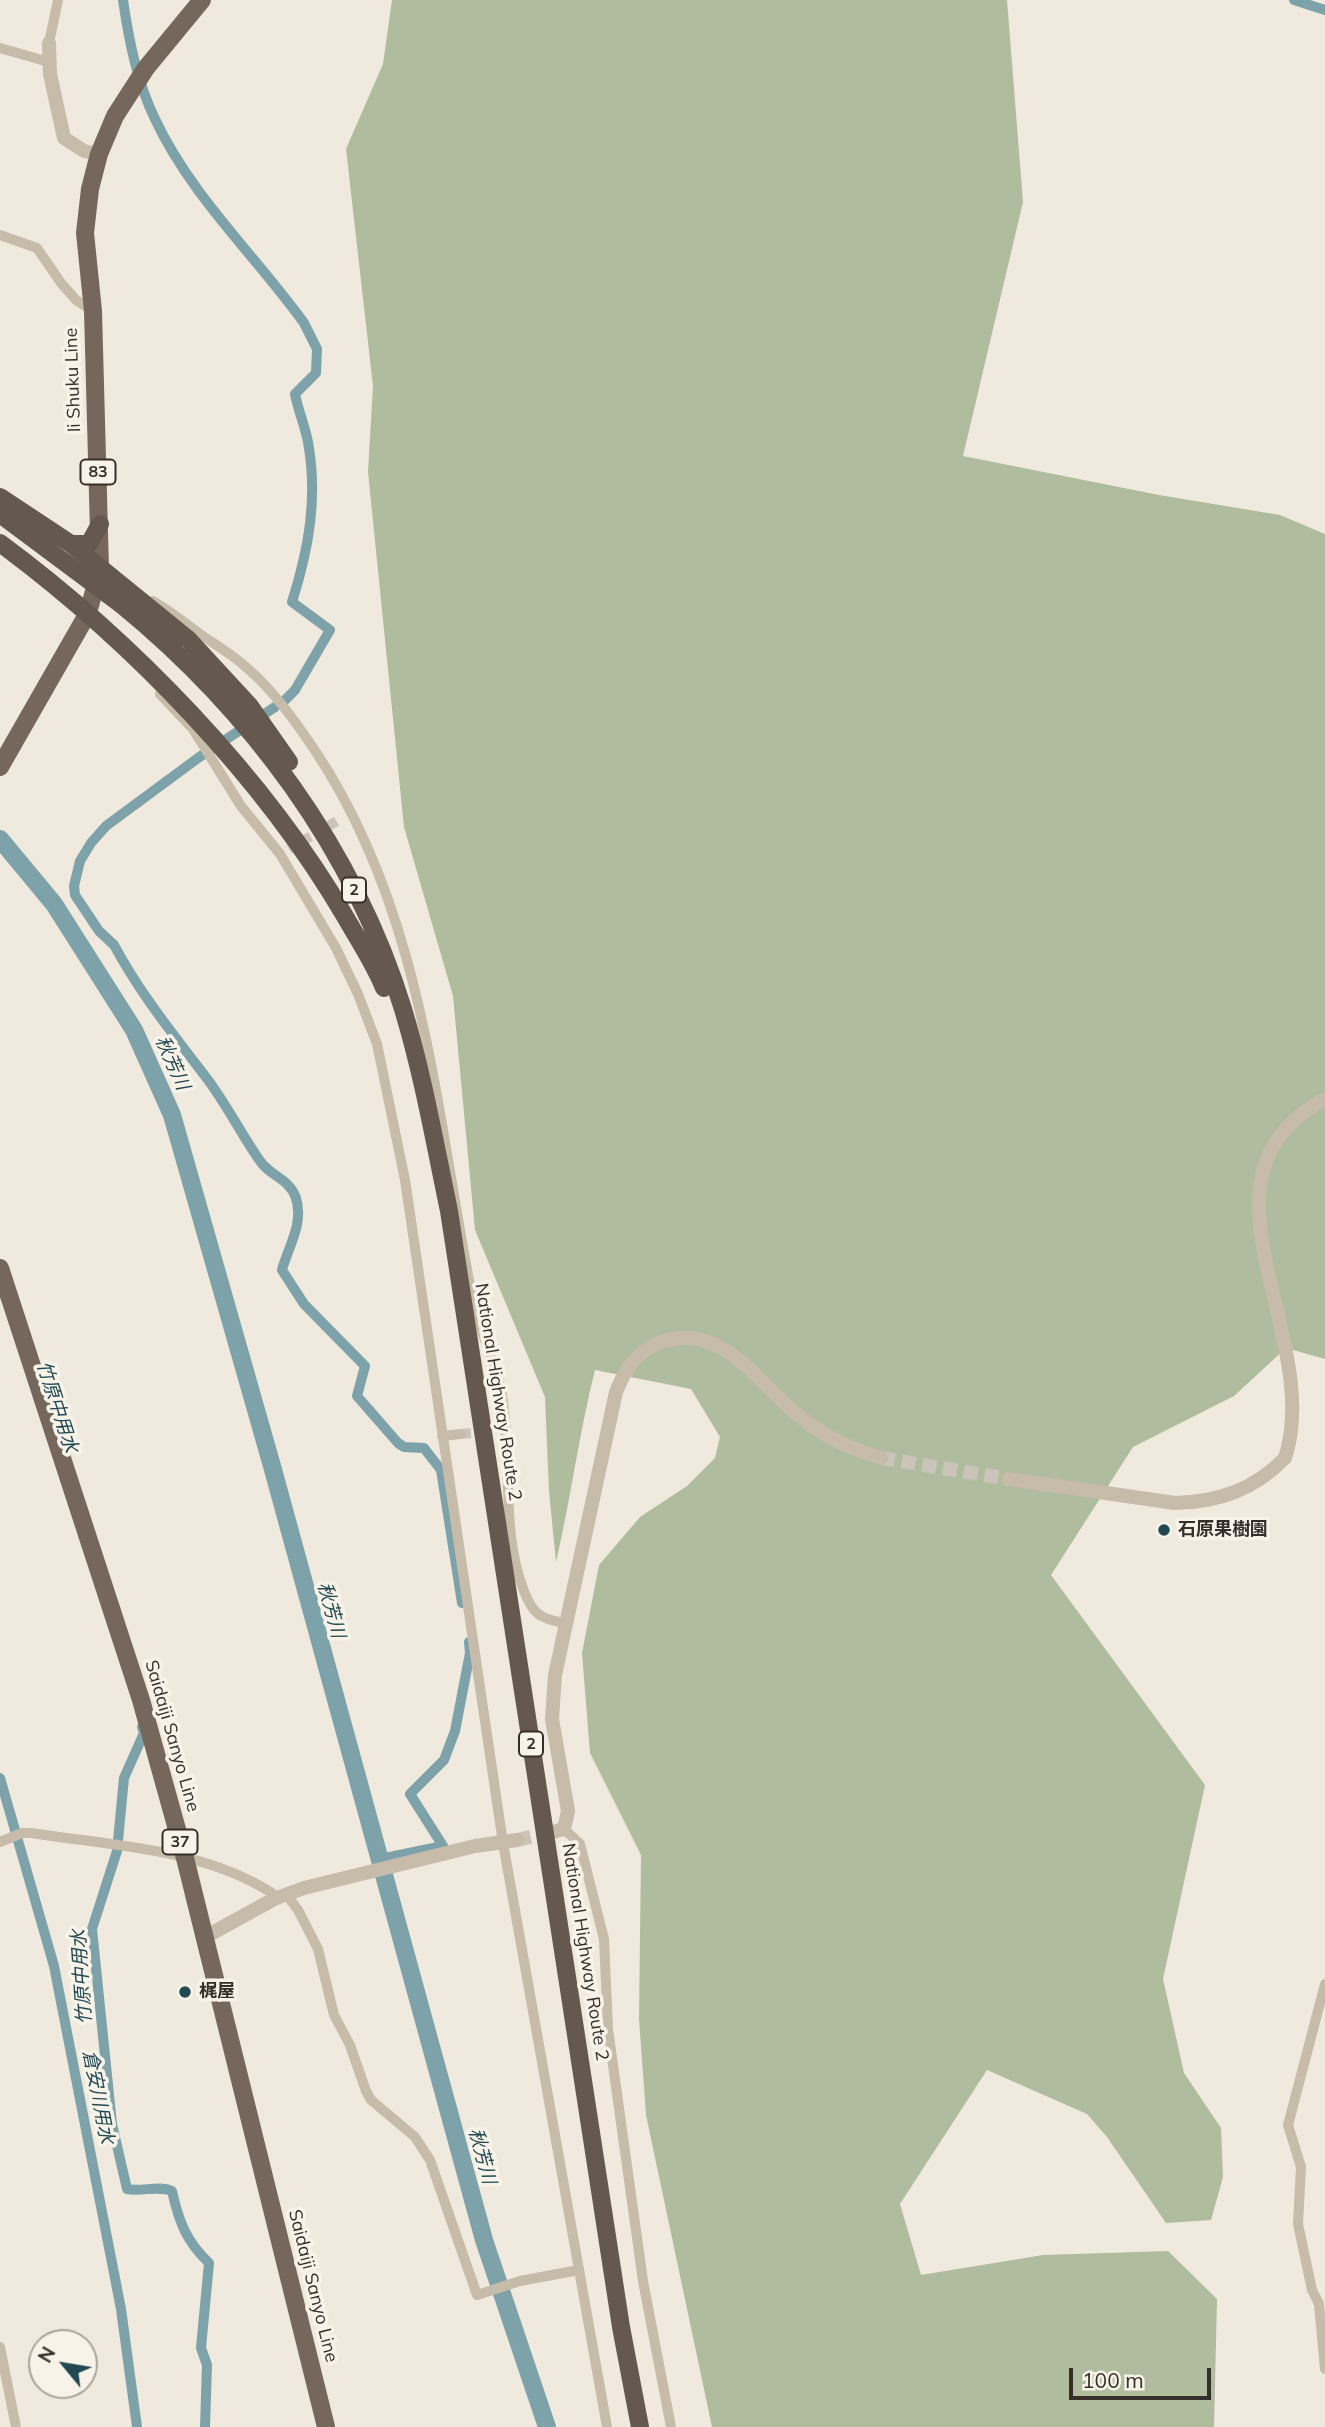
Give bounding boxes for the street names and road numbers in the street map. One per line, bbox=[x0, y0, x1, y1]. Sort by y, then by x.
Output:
street label: Ii Shuku Line bbox=[60, 327, 86, 433]
road number: 83 bbox=[80, 460, 116, 485]
road number: 2 bbox=[342, 877, 366, 902]
street label: National Highway Route 2 bbox=[470, 1282, 526, 1502]
street label: Saidaiji Sanyo Line bbox=[140, 1658, 204, 1814]
road number: 2 bbox=[519, 1732, 543, 1756]
road number: 37 bbox=[162, 1830, 198, 1854]
street label: National Highway Route 2 bbox=[557, 1842, 613, 2062]
street label: Saidaiji Sanyo Line bbox=[284, 2207, 342, 2365]

